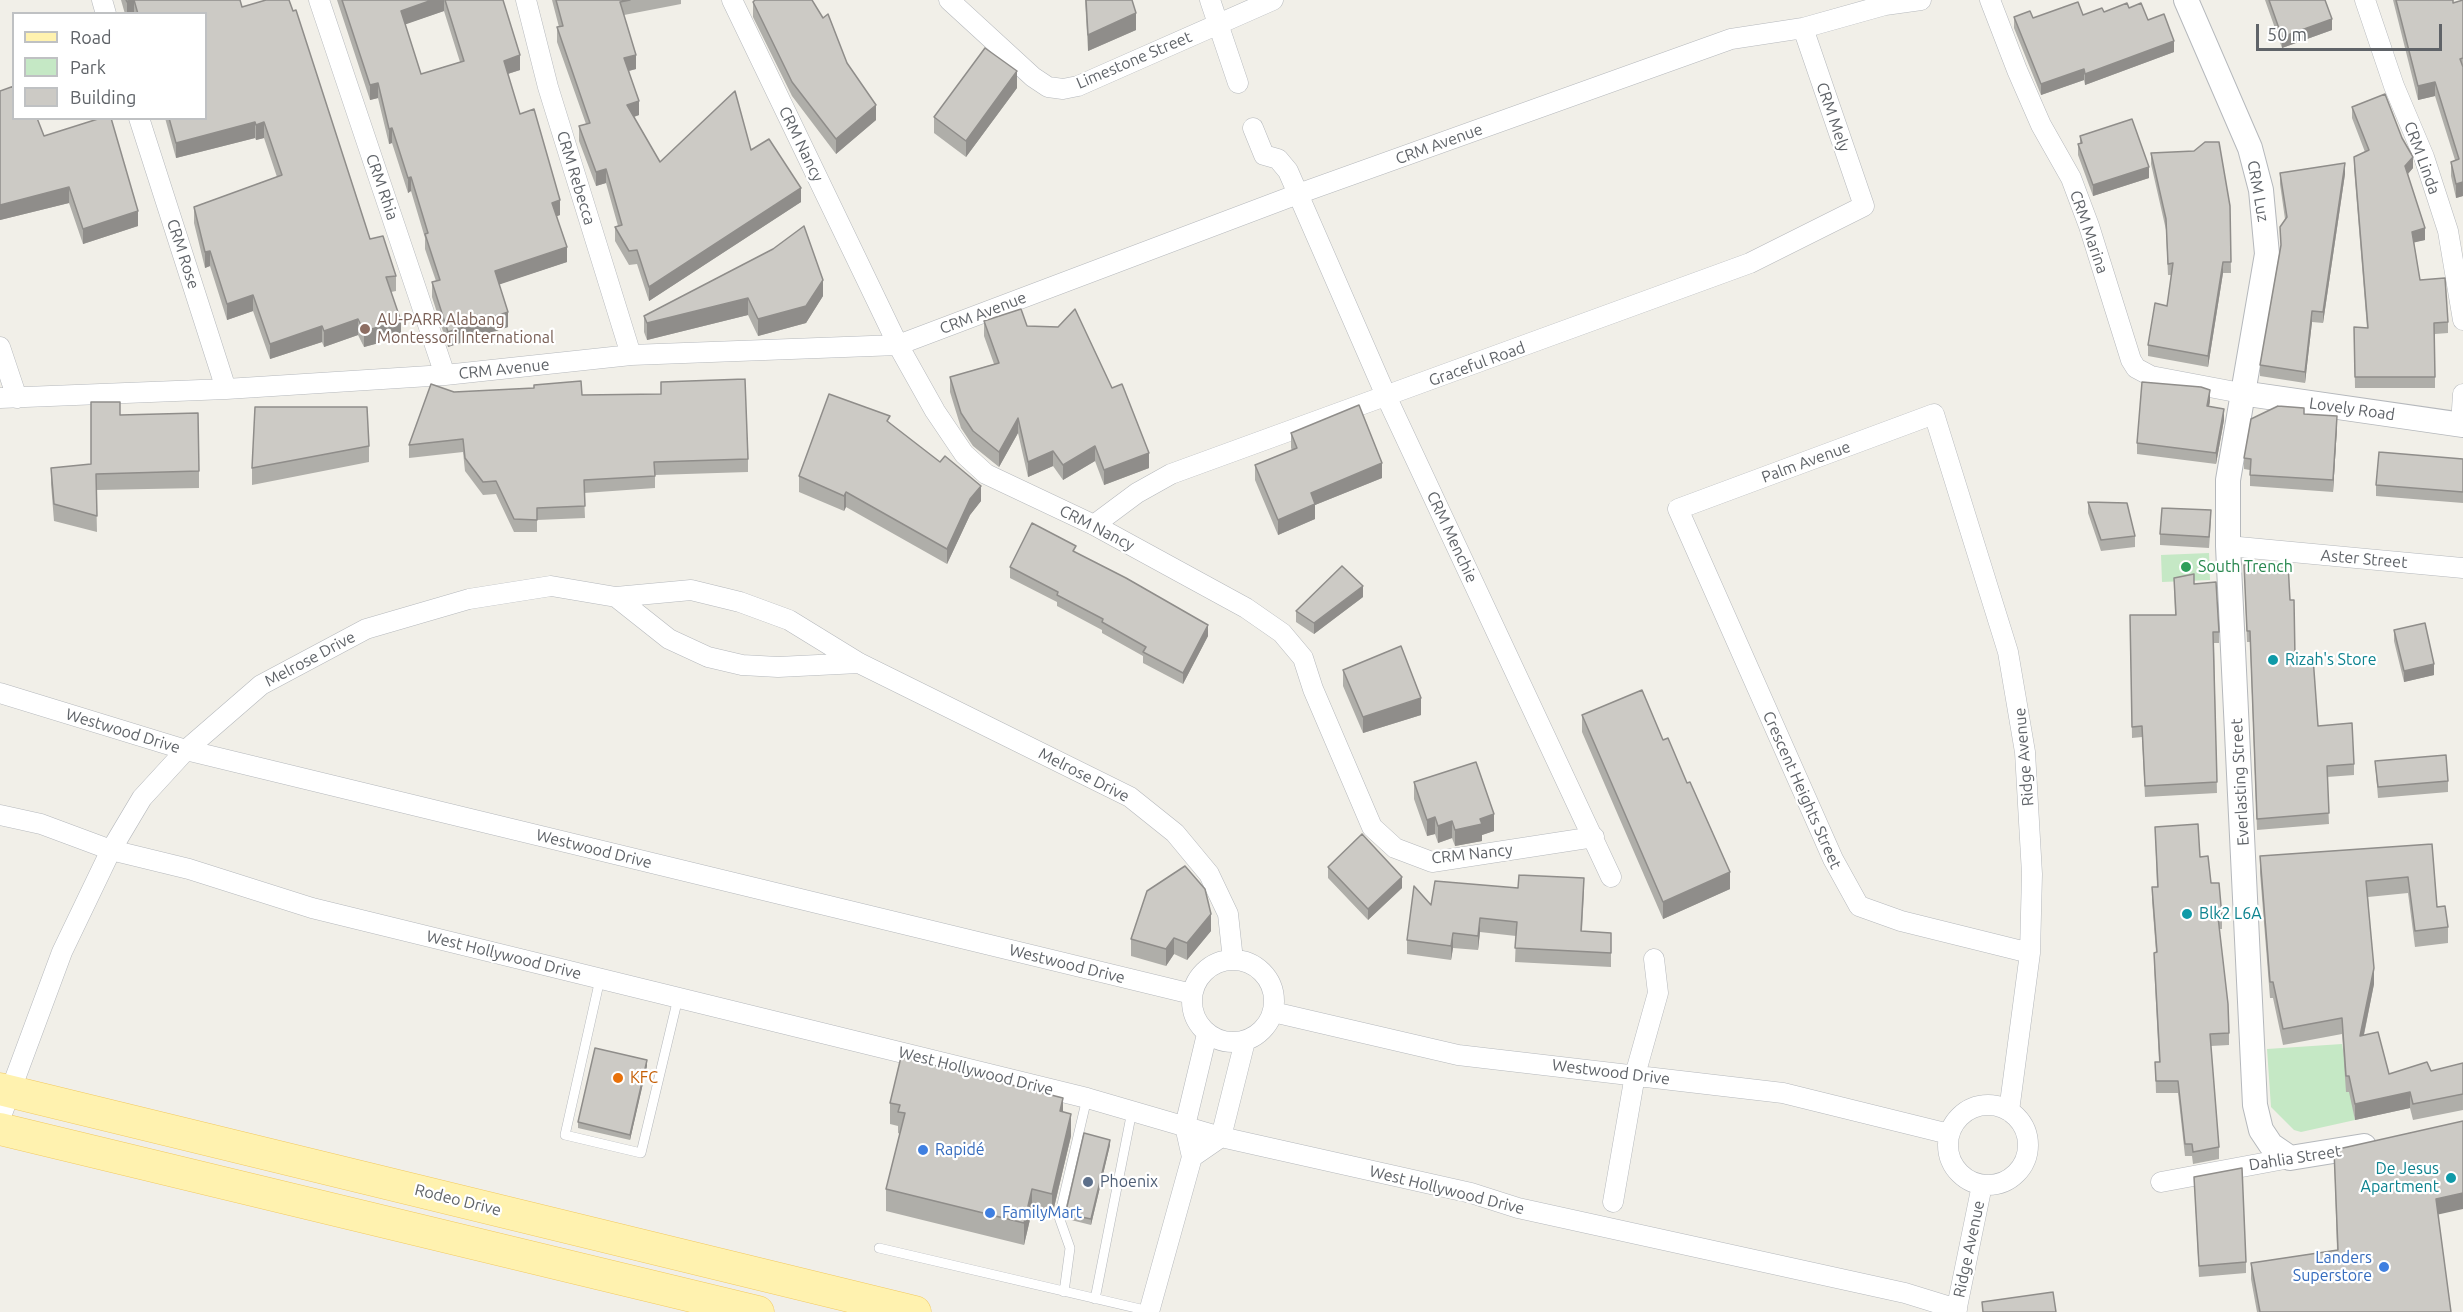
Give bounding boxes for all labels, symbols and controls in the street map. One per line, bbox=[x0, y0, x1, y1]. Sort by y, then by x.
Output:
legend bbox=[12, 12, 207, 120]
scale bar bbox=[2259, 12, 2445, 50]
text: 50 m bbox=[2267, 24, 2307, 44]
text: Road bbox=[70, 27, 112, 47]
street label: Limestone Street bbox=[1073, 27, 1195, 93]
text: Park bbox=[70, 57, 106, 77]
street label: CRM Mely bbox=[1812, 80, 1854, 154]
text: Building bbox=[70, 87, 136, 107]
street label: CRM Nancy bbox=[775, 103, 827, 185]
street label: CRM Avenue bbox=[1393, 119, 1485, 169]
street label: CRM Linda bbox=[2400, 119, 2444, 197]
street label: CRM Rebecca bbox=[553, 129, 599, 227]
street label: CRM Rhia bbox=[362, 151, 402, 223]
street label: CRM Luz bbox=[2243, 159, 2273, 223]
street label: CRM Marina bbox=[2066, 188, 2112, 276]
street label: CRM Rose bbox=[163, 217, 203, 291]
street label: CRM Avenue bbox=[937, 288, 1029, 338]
place label: AU-PARR Alabang Montessori International bbox=[377, 310, 554, 348]
marker: AU-PARR Alabang Montessori International bbox=[358, 322, 372, 336]
street label: Graceful Road bbox=[1426, 338, 1528, 390]
street label: CRM Avenue bbox=[458, 355, 550, 383]
street label: Lovely Road bbox=[2308, 393, 2396, 425]
street label: Palm Avenue bbox=[1759, 437, 1853, 487]
street label: CRM Menchie bbox=[1422, 488, 1482, 586]
street label: CRM Nancy bbox=[1056, 501, 1138, 555]
street label: Aster Street bbox=[2320, 546, 2408, 572]
place label: South Trench bbox=[2198, 557, 2293, 577]
marker: South Trench bbox=[2179, 560, 2193, 574]
street label: Melrose Drive bbox=[262, 627, 358, 691]
place label: Rizah's Store bbox=[2285, 650, 2377, 670]
marker: Rizah's Store bbox=[2266, 653, 2280, 667]
street label: Westwood Drive bbox=[63, 704, 183, 758]
street label: Ridge Avenue bbox=[2010, 707, 2038, 807]
street label: Crescent Heights Street bbox=[1759, 708, 1845, 872]
street label: Everlasting Street bbox=[2227, 718, 2253, 846]
street label: Melrose Drive bbox=[1035, 744, 1133, 806]
street label: Westwood Drive bbox=[534, 825, 654, 873]
street label: CRM Nancy bbox=[1430, 840, 1514, 868]
place label: Blk2 L6A bbox=[2199, 904, 2262, 924]
marker: Blk2 L6A bbox=[2180, 907, 2194, 921]
street label: West Hollywood Drive bbox=[424, 926, 584, 984]
street label: Westwood Drive bbox=[1007, 940, 1127, 988]
street label: West Hollywood Drive bbox=[896, 1042, 1056, 1100]
street label: Westwood Drive bbox=[1551, 1055, 1671, 1089]
place label: KFC bbox=[630, 1068, 658, 1088]
marker: KFC bbox=[611, 1071, 625, 1085]
place label: Rapidé bbox=[935, 1140, 985, 1160]
street label: Dahlia Street bbox=[2247, 1141, 2343, 1175]
marker: Rapidé bbox=[916, 1143, 930, 1157]
place label: De Jesus Apartment bbox=[2361, 1159, 2439, 1197]
street label: West Hollywood Drive bbox=[1367, 1161, 1527, 1219]
marker: De Jesus Apartment bbox=[2444, 1171, 2458, 1185]
place label: Phoenix bbox=[1100, 1172, 1158, 1192]
marker: Phoenix bbox=[1081, 1175, 1095, 1189]
street label: Rodeo Drive bbox=[413, 1180, 503, 1220]
street label: Ridge Avenue bbox=[1949, 1199, 1989, 1299]
place label: FamilyMart bbox=[1002, 1203, 1082, 1223]
marker: FamilyMart bbox=[983, 1206, 997, 1220]
place label: Landers Superstore bbox=[2293, 1248, 2372, 1286]
marker: Landers Superstore bbox=[2377, 1260, 2391, 1274]

